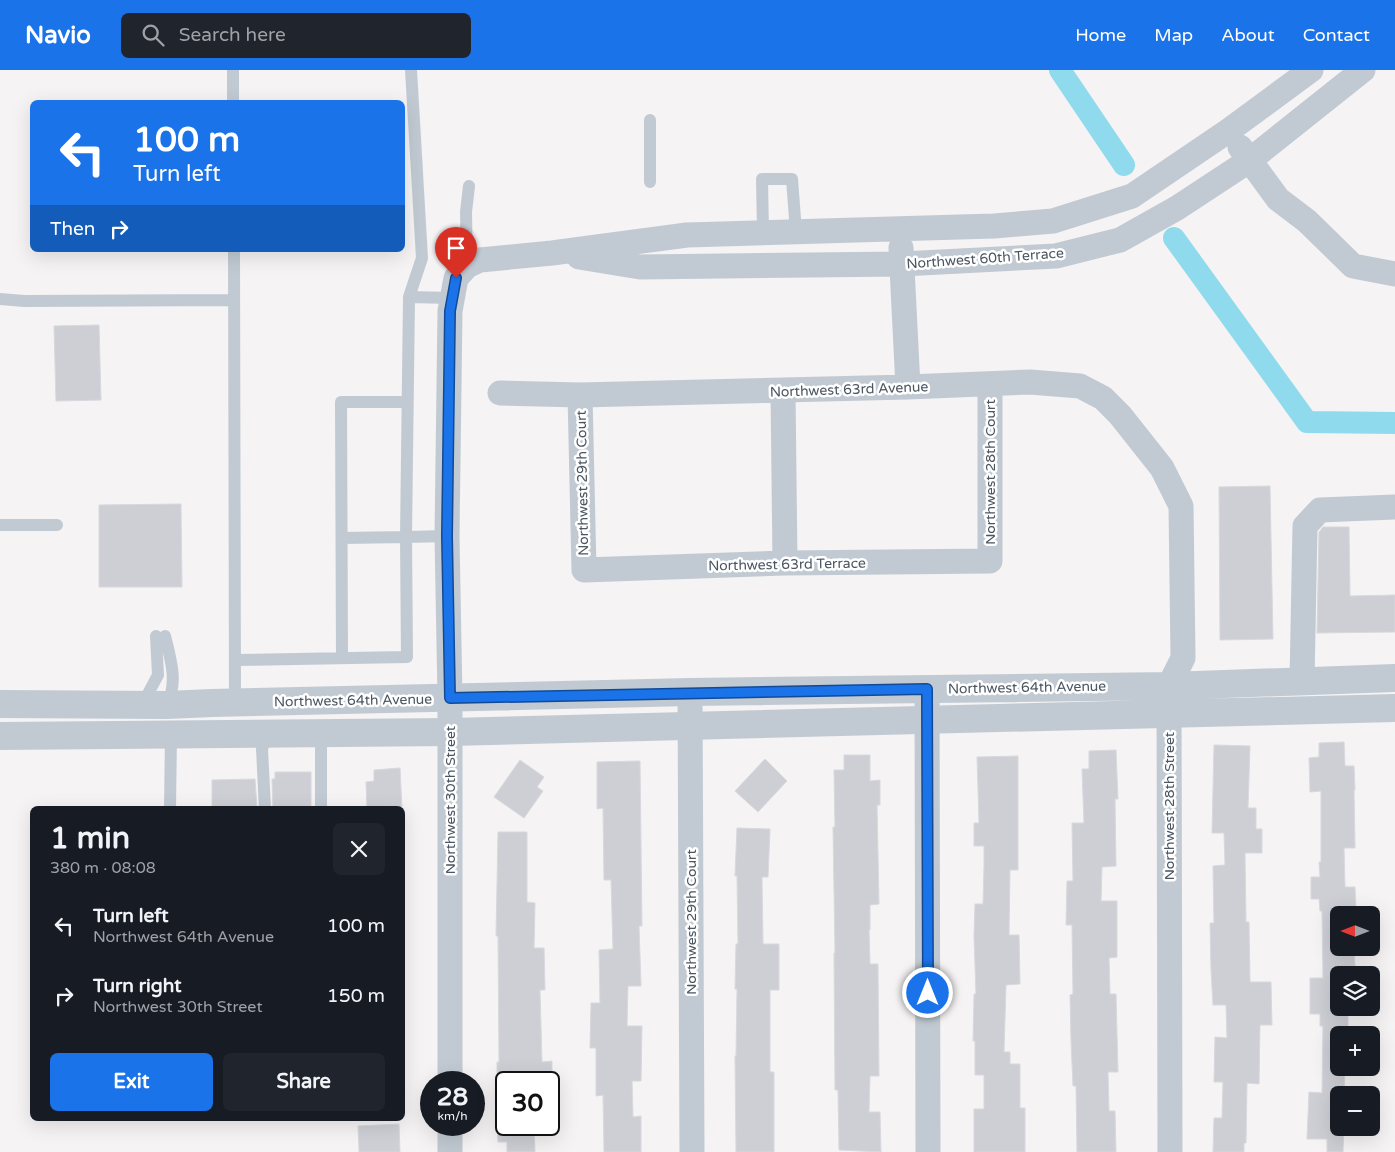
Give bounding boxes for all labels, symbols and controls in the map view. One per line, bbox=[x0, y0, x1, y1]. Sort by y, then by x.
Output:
search box bbox=[121, 13, 471, 58]
text: Navio bbox=[25, 21, 91, 50]
icon: search bbox=[139, 21, 167, 49]
text: Search here bbox=[179, 24, 286, 46]
text: Home bbox=[1075, 24, 1126, 46]
text: Map bbox=[1154, 24, 1193, 46]
text: About bbox=[1221, 24, 1275, 46]
text: Contact bbox=[1303, 24, 1370, 46]
text: 100 m bbox=[133, 119, 240, 161]
icon: left bbox=[50, 120, 115, 185]
text: Turn left bbox=[133, 161, 221, 187]
icon: right bbox=[105, 215, 133, 243]
text: Then bbox=[50, 218, 95, 240]
pin bbox=[435, 227, 477, 278]
icon: arrive bbox=[442, 234, 470, 262]
street label: Northwest 60th Terrace bbox=[906, 245, 1064, 272]
street label: Northwest 63rd Avenue bbox=[769, 378, 929, 401]
street label: Northwest 28th Court bbox=[982, 399, 999, 545]
street label: Northwest 29th Court bbox=[573, 409, 592, 556]
street label: Northwest 63rd Terrace bbox=[708, 555, 866, 574]
street label: Northwest 64th Avenue bbox=[948, 678, 1106, 697]
street label: Northwest 64th Avenue bbox=[274, 691, 432, 710]
street label: Northwest 30th Street bbox=[442, 725, 459, 874]
street label: Northwest 28th Street bbox=[1161, 731, 1178, 880]
text: 1 min bbox=[50, 820, 130, 857]
button: close bbox=[333, 823, 385, 875]
street label: Northwest 29th Court bbox=[683, 849, 700, 995]
text: 380 m · 08:08 bbox=[50, 858, 156, 878]
text: Turn left bbox=[93, 905, 169, 927]
north arrow bbox=[1330, 906, 1380, 956]
map controls bbox=[1330, 906, 1380, 1136]
icon: left bbox=[50, 912, 78, 940]
text: 100 m bbox=[327, 915, 385, 937]
text: Northwest 64th Avenue bbox=[93, 927, 274, 947]
position arrow bbox=[901, 966, 953, 1018]
button: layers bbox=[1330, 966, 1380, 1016]
text: Turn right bbox=[93, 975, 181, 997]
icon: right bbox=[50, 982, 78, 1010]
text: 150 m bbox=[327, 985, 385, 1007]
text: Northwest 30th Street bbox=[93, 997, 263, 1017]
button: + bbox=[1330, 1026, 1380, 1076]
button: Exit bbox=[50, 1053, 213, 1111]
button: Share bbox=[223, 1053, 385, 1111]
speed limit sign: 30 bbox=[495, 1071, 560, 1136]
text: 28 bbox=[437, 1082, 468, 1112]
button: − bbox=[1330, 1086, 1380, 1136]
text: km/h bbox=[437, 1109, 468, 1123]

